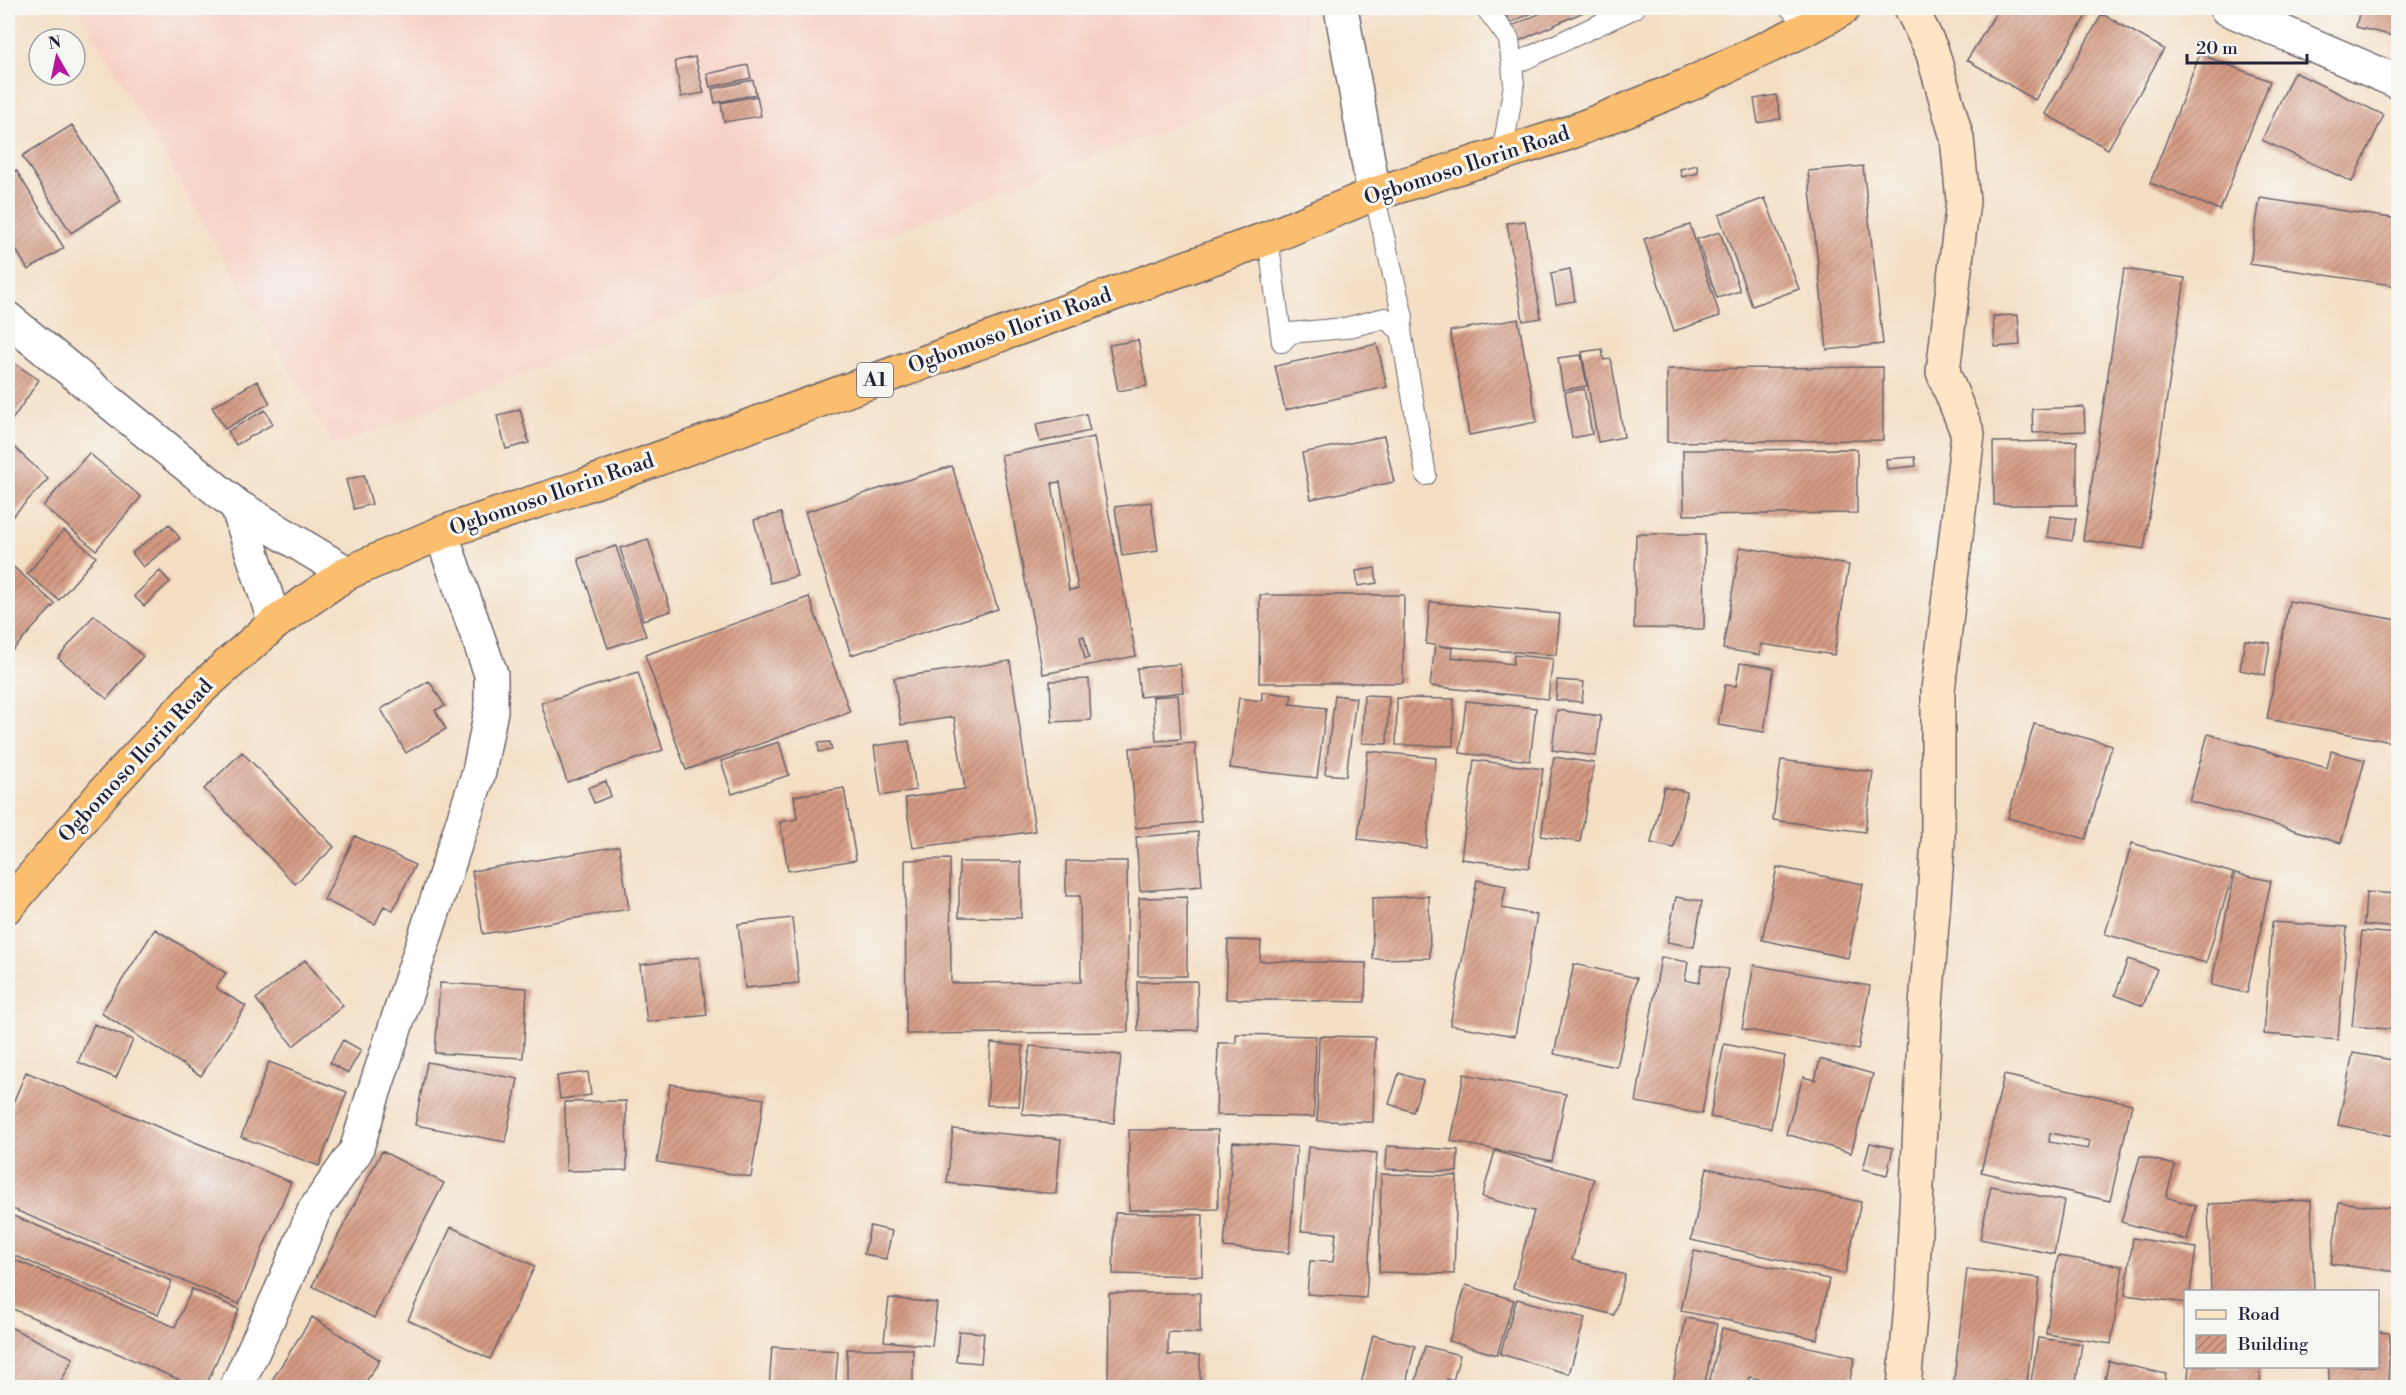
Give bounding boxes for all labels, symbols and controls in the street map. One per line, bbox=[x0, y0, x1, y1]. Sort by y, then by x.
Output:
north arrow bbox=[27, 27, 87, 87]
scale bar bbox=[2187, 27, 2307, 65]
text: N bbox=[47, 32, 63, 54]
text: 20 m bbox=[2196, 37, 2238, 60]
street label: Ogbomoso Ilorin Road bbox=[1361, 120, 1573, 212]
street label: Ogbomoso Ilorin Road bbox=[905, 282, 1115, 380]
road number: A1 bbox=[857, 363, 893, 397]
street label: Ogbomoso Ilorin Road bbox=[446, 448, 658, 542]
street label: Ogbomoso Ilorin Road bbox=[53, 674, 219, 848]
legend bbox=[2184, 1290, 2379, 1368]
text: Road bbox=[2238, 1303, 2281, 1326]
text: Building bbox=[2237, 1333, 2309, 1356]

